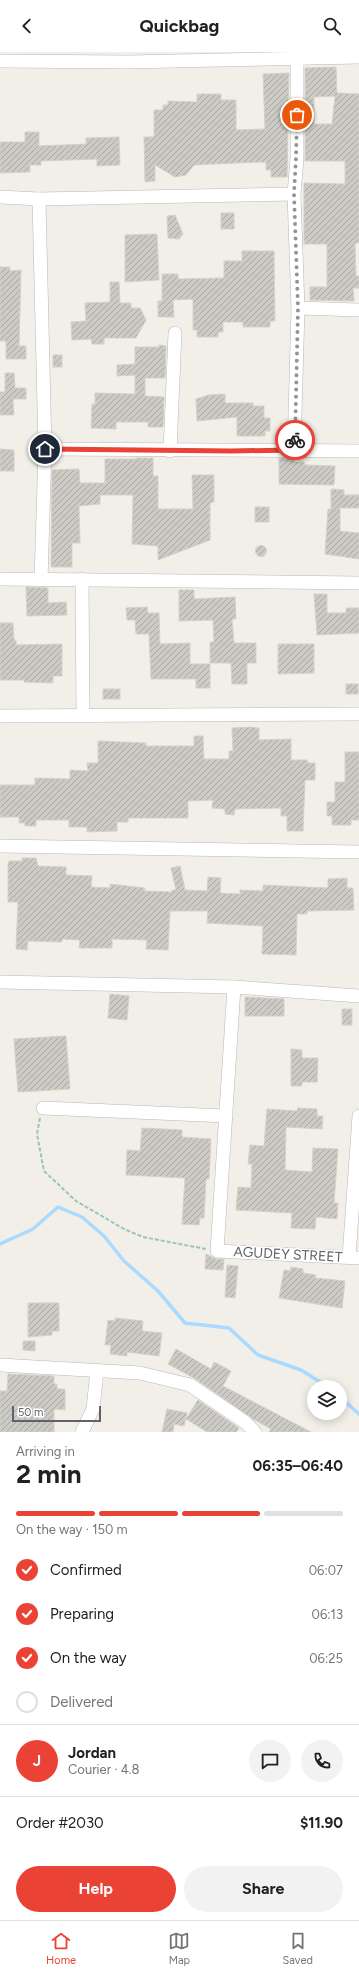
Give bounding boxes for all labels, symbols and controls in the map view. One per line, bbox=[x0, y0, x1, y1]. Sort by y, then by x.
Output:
icon: back bbox=[16, 15, 38, 37]
text: Quickbag bbox=[140, 15, 219, 37]
icon: search bbox=[321, 15, 343, 37]
pin bbox=[280, 98, 314, 132]
icon: bag bbox=[286, 104, 308, 126]
courier bbox=[275, 420, 315, 460]
icon: bike bbox=[284, 429, 306, 451]
pin bbox=[28, 432, 62, 466]
icon: home bbox=[34, 438, 56, 460]
street label: AGUDEY STREET bbox=[233, 1243, 343, 1266]
map controls bbox=[307, 1380, 347, 1420]
button: layers bbox=[307, 1380, 347, 1420]
scale bar bbox=[12, 1404, 101, 1423]
text: 50 m bbox=[18, 1406, 43, 1419]
text: Arriving in bbox=[16, 1444, 75, 1459]
text: 06:35–06:40 bbox=[253, 1457, 343, 1475]
text: 2 min bbox=[16, 1458, 82, 1490]
text: On the way · 150 m bbox=[16, 1522, 128, 1537]
icon: check bbox=[16, 1559, 38, 1581]
text: Confirmed bbox=[50, 1561, 122, 1579]
text: 06:07 bbox=[309, 1563, 343, 1578]
icon: check bbox=[16, 1603, 38, 1625]
text: Preparing bbox=[50, 1605, 114, 1623]
text: 06:13 bbox=[312, 1607, 343, 1622]
icon: check bbox=[16, 1647, 38, 1669]
text: On the way bbox=[50, 1649, 127, 1667]
text: 06:25 bbox=[309, 1651, 343, 1666]
text: Delivered bbox=[50, 1693, 113, 1711]
button: chat bbox=[249, 1740, 291, 1782]
button: phone bbox=[301, 1740, 343, 1782]
text: Jordan bbox=[68, 1744, 116, 1762]
text: J bbox=[33, 1752, 41, 1770]
text: Courier · 4.8 bbox=[68, 1762, 140, 1777]
text: Order #2030 bbox=[16, 1814, 104, 1832]
text: $11.90 bbox=[300, 1814, 343, 1832]
button: Help bbox=[16, 1866, 176, 1912]
button: Share bbox=[184, 1866, 343, 1912]
tab: Home bbox=[46, 1930, 76, 1967]
tab: Map bbox=[168, 1930, 190, 1967]
tab: Saved bbox=[283, 1930, 313, 1967]

